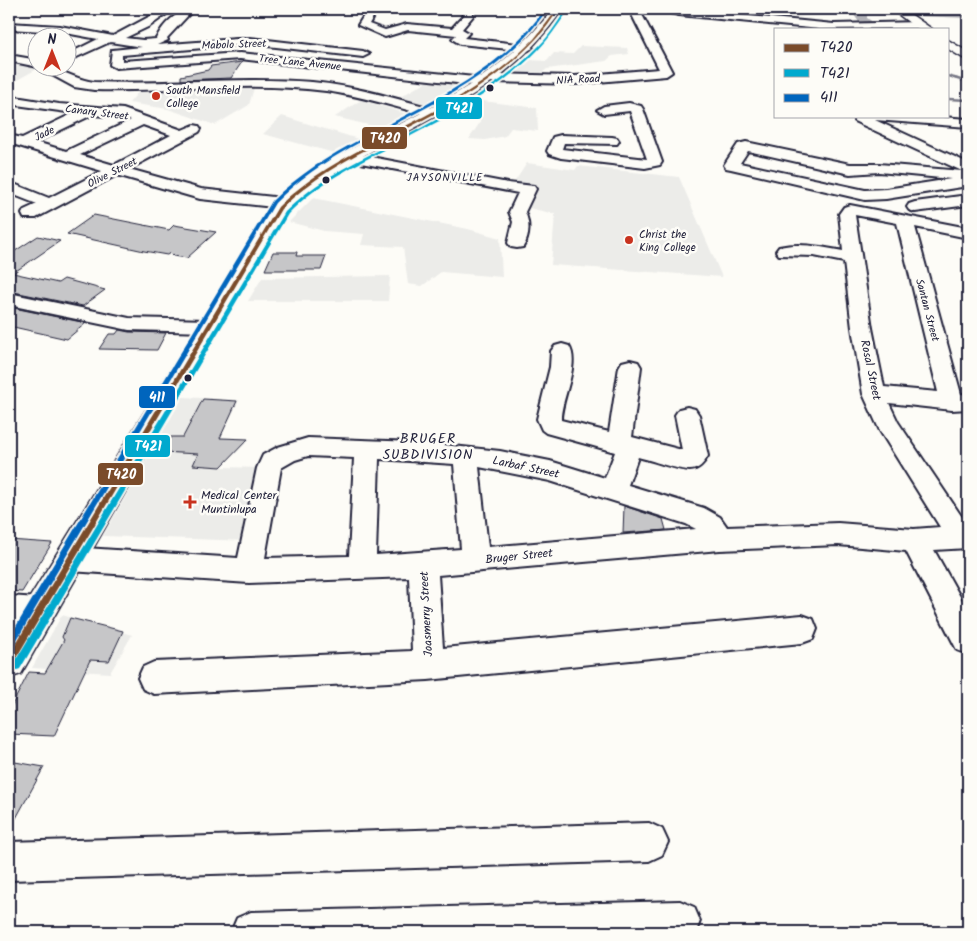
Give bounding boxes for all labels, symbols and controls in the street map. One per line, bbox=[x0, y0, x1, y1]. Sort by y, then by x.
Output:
north arrow bbox=[28, 28, 78, 78]
legend bbox=[774, 28, 950, 118]
text: N bbox=[48, 29, 57, 51]
street label: Mabolo Street bbox=[201, 35, 267, 55]
text: T420 bbox=[820, 36, 853, 60]
street label: Tree Lane Avenue bbox=[258, 50, 342, 76]
text: T421 bbox=[820, 62, 850, 86]
street label: NIA Road bbox=[556, 70, 601, 90]
place label: South Mansfield College bbox=[166, 82, 241, 113]
unlabelled marker bbox=[485, 83, 495, 93]
text: 411 bbox=[820, 86, 838, 110]
marker: South Mansfield College bbox=[150, 90, 162, 102]
line badge: T421 bbox=[435, 96, 483, 120]
text: T421 bbox=[445, 98, 474, 120]
street label: Canary Street bbox=[64, 100, 130, 126]
street label: Jade bbox=[31, 121, 58, 147]
line badge: T420 bbox=[361, 126, 408, 150]
text: T420 bbox=[370, 128, 401, 150]
street label: Olive Street bbox=[84, 152, 141, 193]
district label: JAYSONVILLE bbox=[407, 169, 483, 187]
unlabelled marker bbox=[321, 175, 331, 185]
place label: Christ the King College bbox=[639, 226, 696, 257]
marker: Christ the King College bbox=[623, 234, 635, 246]
street label: Santan Street bbox=[910, 277, 944, 344]
street label: Rosal Street bbox=[855, 338, 886, 402]
unlabelled marker bbox=[183, 373, 193, 383]
line badge: 411 bbox=[138, 385, 176, 409]
text: 411 bbox=[149, 387, 166, 409]
district label: BRUGER SUBDIVISION bbox=[383, 428, 473, 466]
line badge: T421 bbox=[124, 434, 171, 458]
text: T421 bbox=[134, 436, 163, 458]
street label: Larbaf Street bbox=[491, 451, 561, 484]
line badge: T420 bbox=[97, 462, 144, 486]
text: T420 bbox=[106, 464, 137, 486]
place label: Medical Center Muntinlupa bbox=[201, 486, 277, 519]
marker: Medical Center Muntinlupa bbox=[183, 495, 197, 509]
street label: Bruger Street bbox=[484, 543, 554, 569]
street label: Joasmerry Street bbox=[415, 570, 438, 657]

